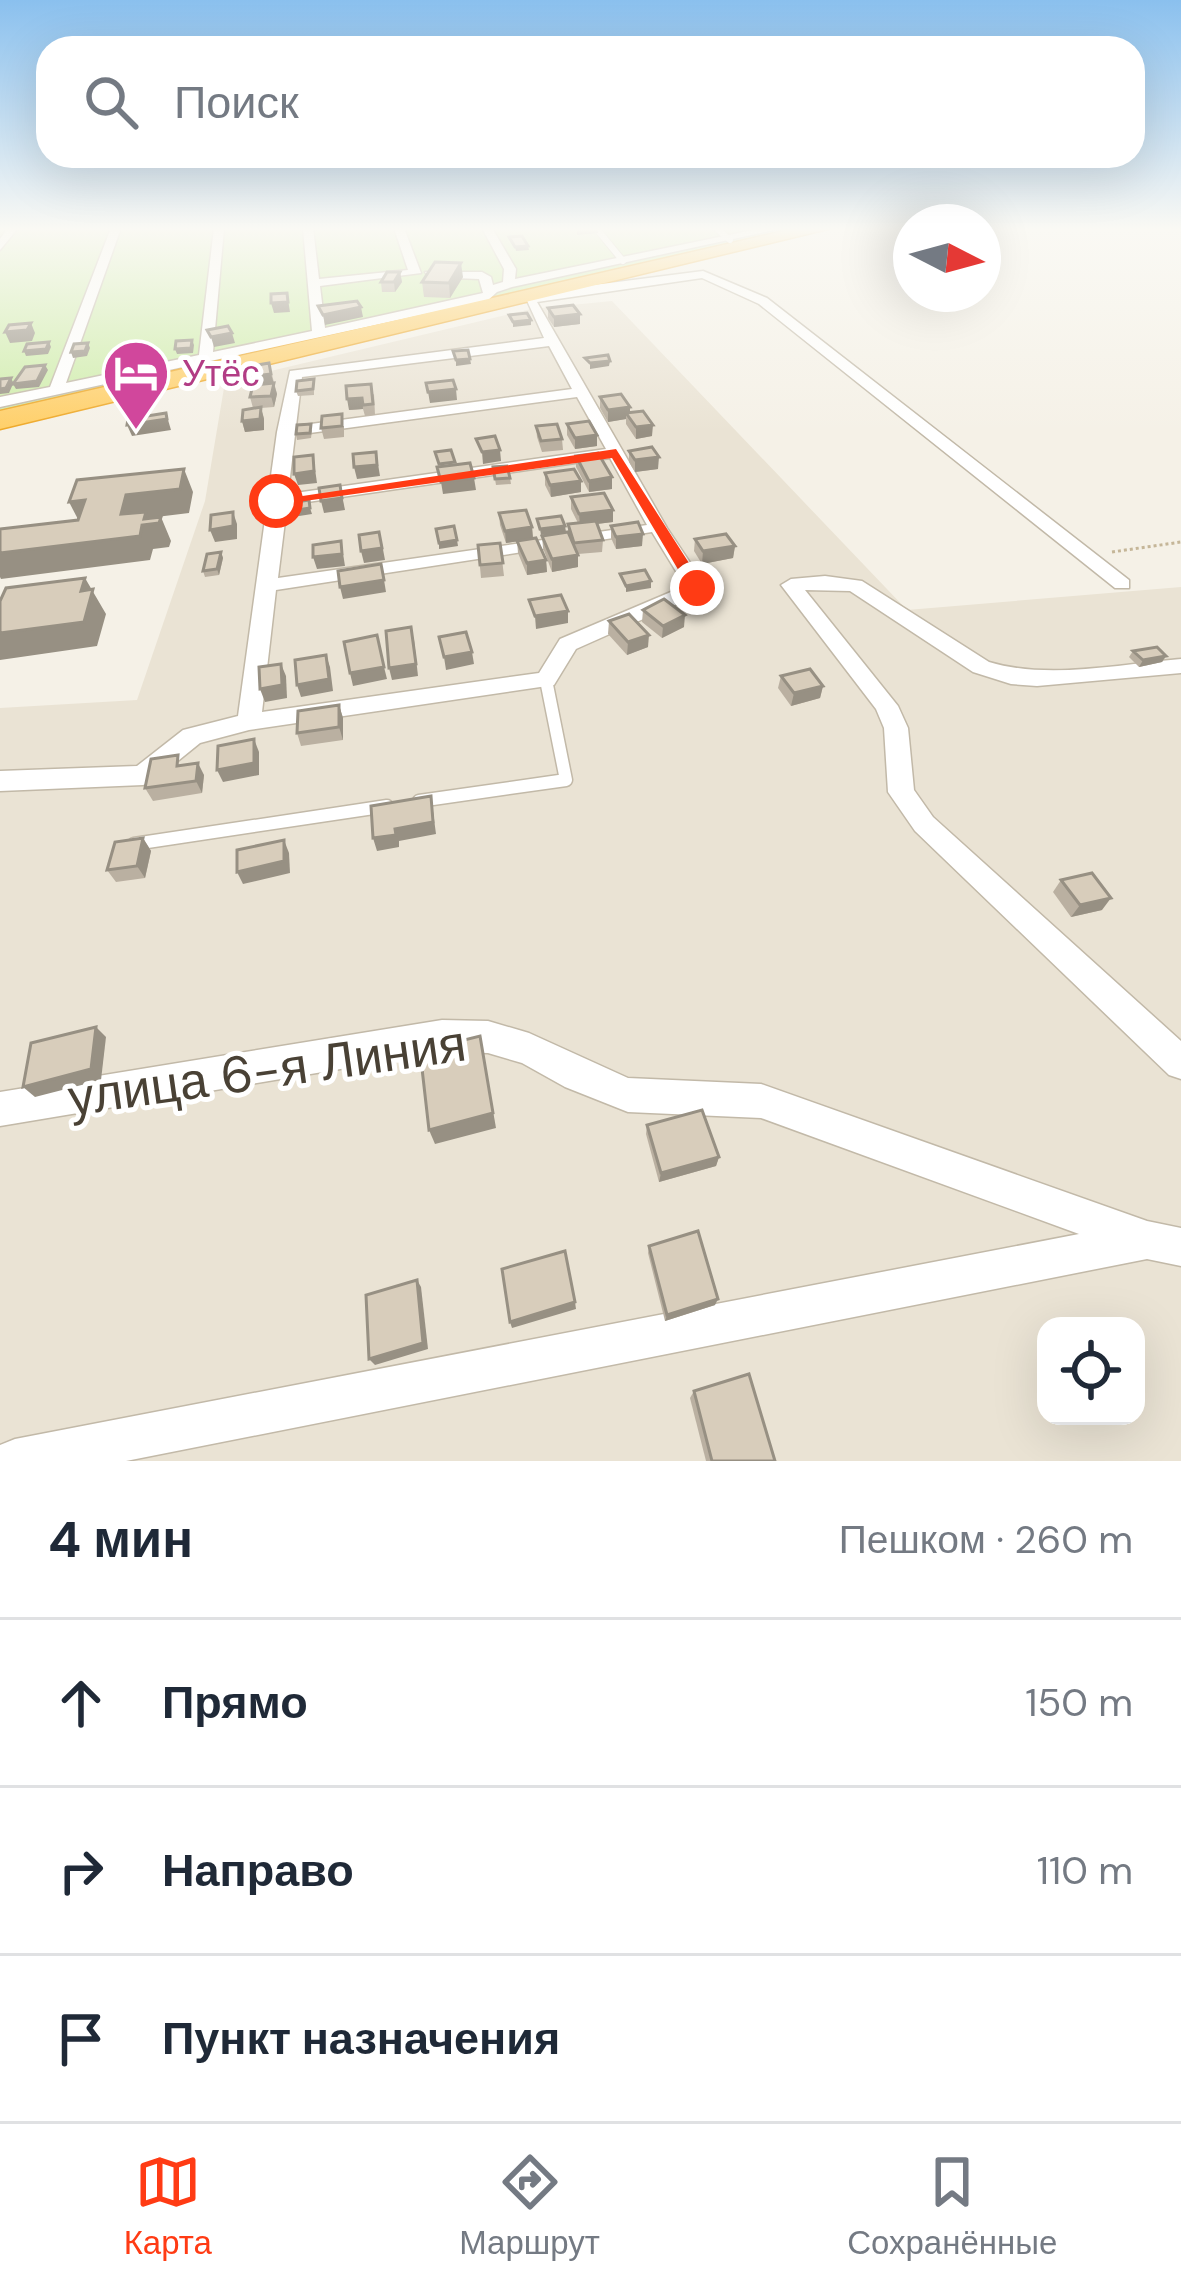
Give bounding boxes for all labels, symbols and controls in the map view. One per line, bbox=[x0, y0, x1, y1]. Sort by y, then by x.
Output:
search box bbox=[36, 36, 1145, 168]
icon: search bbox=[78, 69, 144, 135]
text: Поиск bbox=[174, 73, 299, 132]
north arrow bbox=[893, 204, 1001, 312]
hotel icon: Утёс bbox=[101, 338, 171, 432]
place label: Утёс bbox=[182, 350, 259, 397]
route start bbox=[249, 474, 303, 528]
route end bbox=[670, 561, 724, 615]
street label: улица 6-я Линия bbox=[64, 1009, 470, 1132]
map controls bbox=[1037, 1317, 1145, 1425]
button: locate bbox=[1037, 1317, 1145, 1425]
text: 4 мин bbox=[48, 1506, 193, 1573]
text: Пешком · 260 m bbox=[839, 1514, 1133, 1565]
icon: ahead bbox=[48, 1670, 114, 1736]
text: Прямо bbox=[162, 1673, 308, 1732]
text: 150 m bbox=[1025, 1677, 1133, 1728]
icon: right bbox=[48, 1838, 114, 1904]
text: Направо bbox=[162, 1841, 354, 1900]
text: 110 m bbox=[1037, 1845, 1133, 1896]
icon: arrive bbox=[48, 2006, 114, 2072]
text: Пункт назначения bbox=[162, 2009, 560, 2068]
tab: Карта bbox=[124, 2149, 212, 2264]
tab: Маршрут bbox=[459, 2149, 600, 2264]
tab: Сохранённые bbox=[847, 2149, 1057, 2264]

